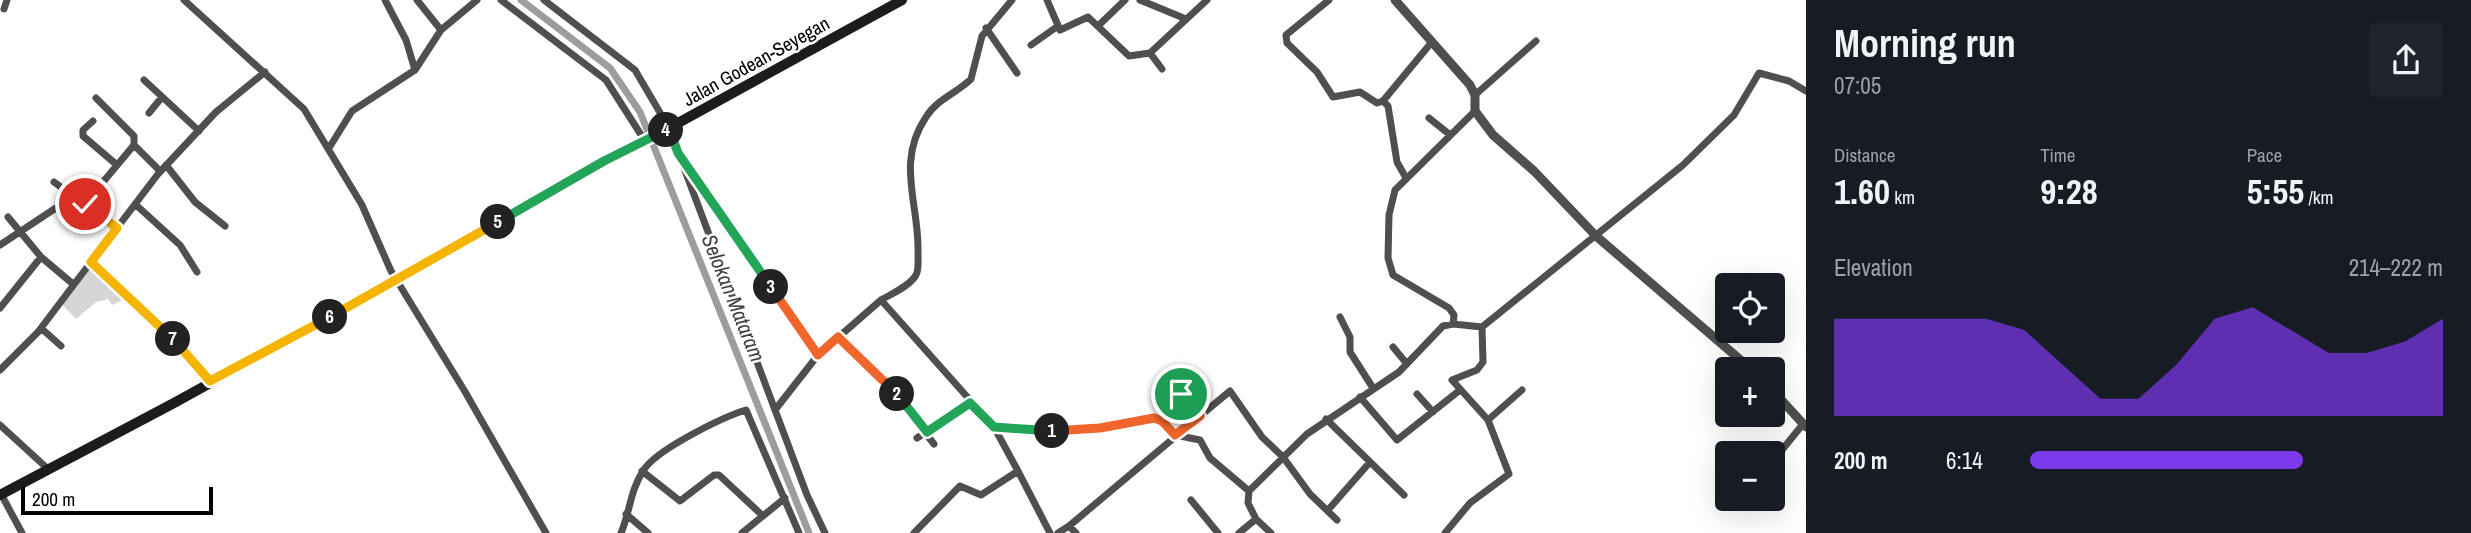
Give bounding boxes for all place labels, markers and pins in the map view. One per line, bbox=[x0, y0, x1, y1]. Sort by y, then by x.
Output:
pin: 4 bbox=[648, 113, 684, 148]
pin bbox=[55, 174, 115, 234]
pin: 5 bbox=[480, 204, 516, 240]
pin: 3 bbox=[754, 270, 788, 304]
pin: 6 bbox=[312, 300, 348, 334]
pin: 7 bbox=[156, 322, 190, 356]
pin bbox=[1151, 364, 1211, 424]
pin: 2 bbox=[880, 376, 914, 412]
pin: 1 bbox=[1034, 414, 1070, 448]

